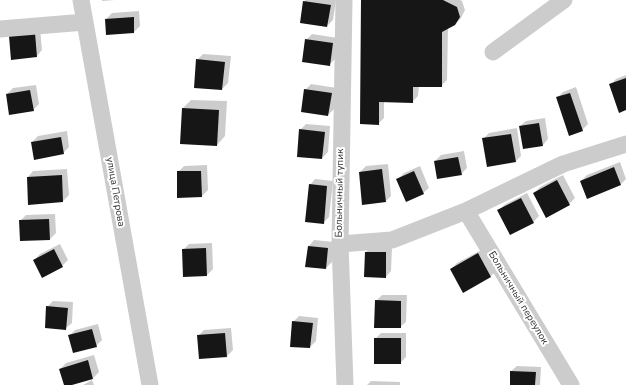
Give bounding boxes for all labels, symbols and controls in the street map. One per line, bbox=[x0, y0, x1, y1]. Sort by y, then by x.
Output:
street label: Больничный тупик bbox=[333, 149, 347, 237]
street label: улица Петрова bbox=[103, 156, 127, 228]
street label: Больничный переулок bbox=[486, 249, 550, 347]

